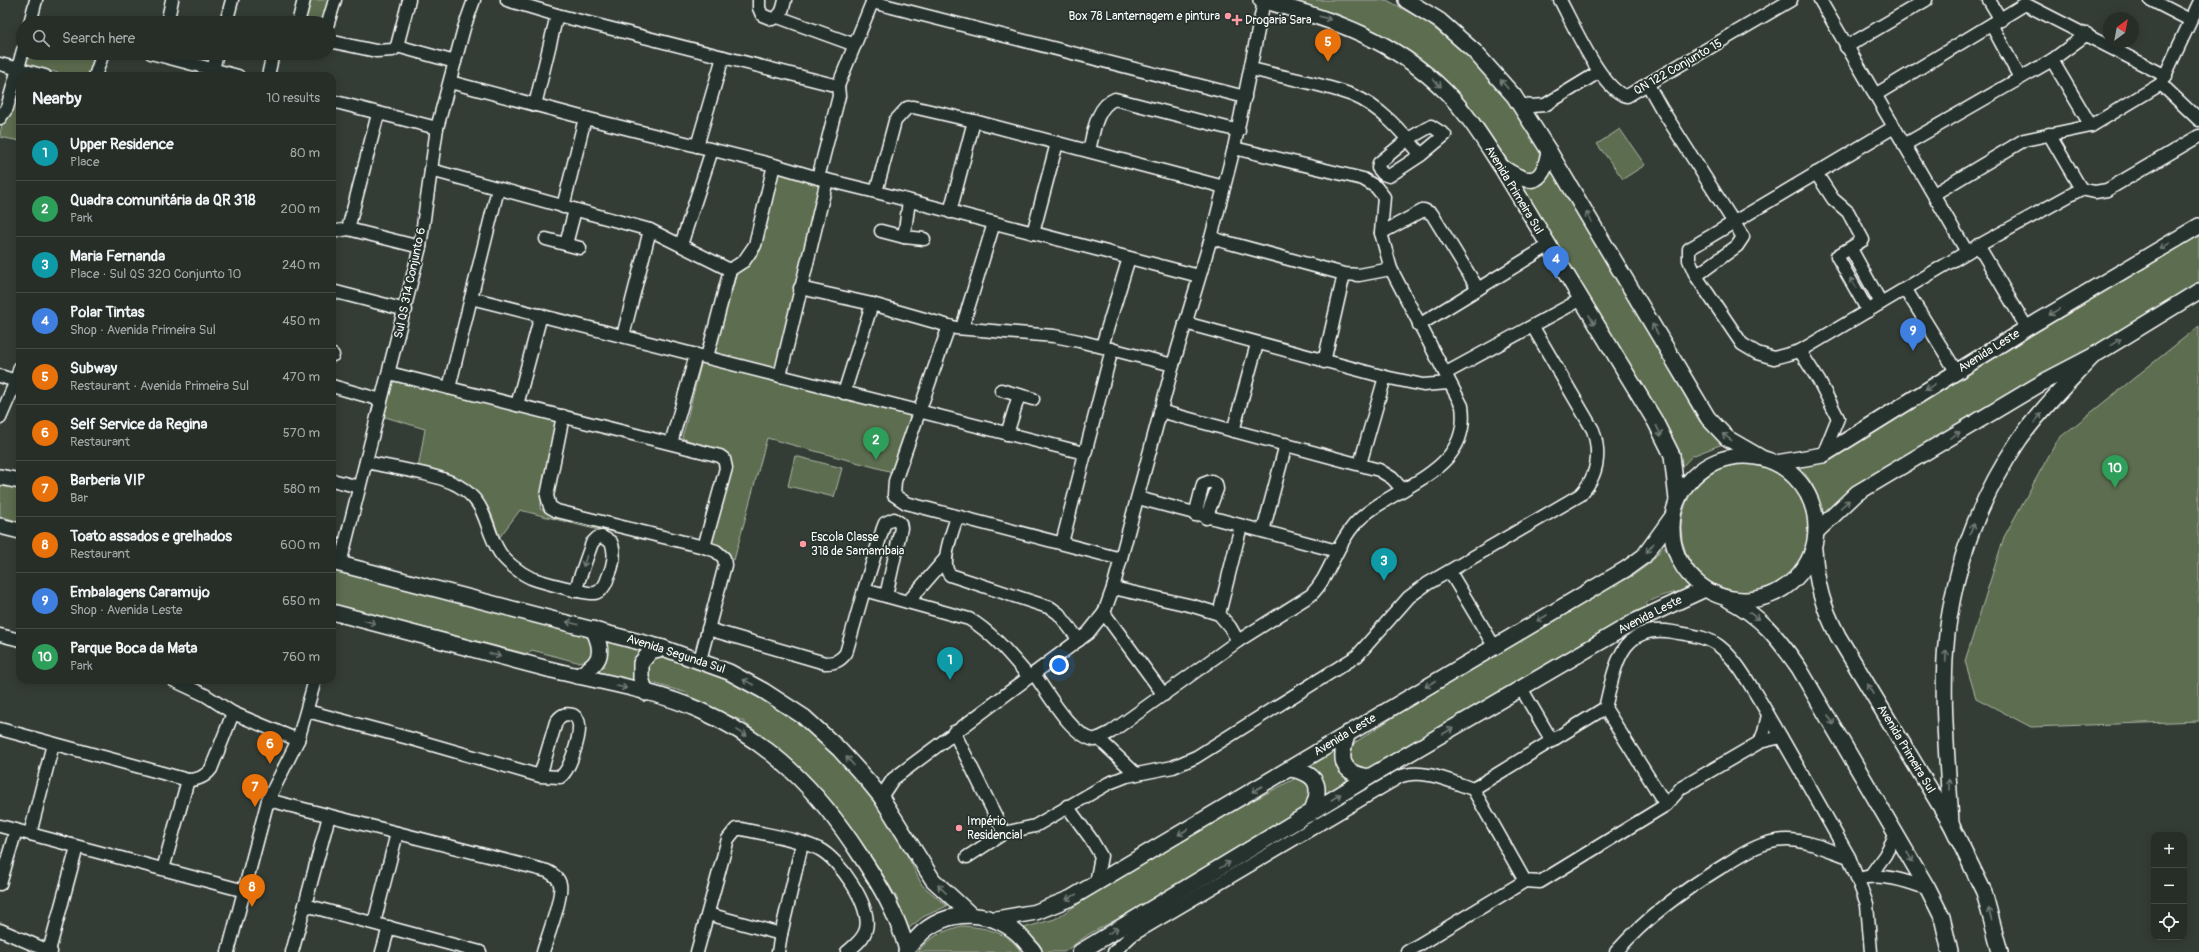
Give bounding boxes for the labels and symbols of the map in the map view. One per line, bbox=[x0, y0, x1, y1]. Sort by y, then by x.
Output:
place label: Box 78 Lanternagem e pintura bbox=[1069, 9, 1220, 24]
marker: Box 78 Lanternagem e pintura bbox=[1223, 11, 1233, 21]
north arrow bbox=[2103, 12, 2139, 48]
place label: Drogaria Sara bbox=[1245, 13, 1312, 28]
marker: Drogaria Sara bbox=[1232, 15, 1242, 25]
one-way arrow bbox=[1318, 15, 1331, 22]
pin: 5 bbox=[1315, 29, 1341, 62]
street label: QN 122 Conjunto 15 bbox=[1631, 36, 1725, 98]
one-way arrow bbox=[1431, 78, 1441, 87]
one-way arrow bbox=[1499, 79, 1508, 90]
street label: Avenida Primeira Sul bbox=[1482, 143, 1546, 237]
one-way arrow bbox=[1584, 211, 1592, 223]
street label: Sul QS 314 Conjunto 6 bbox=[391, 226, 429, 340]
one-way arrow bbox=[2159, 242, 2171, 250]
pin: 4 bbox=[1543, 246, 1569, 279]
one-way arrow bbox=[1848, 278, 1856, 290]
one-way arrow bbox=[2048, 308, 2059, 316]
one-way arrow bbox=[1589, 314, 1597, 326]
pin: 9 bbox=[1900, 318, 1926, 351]
one-way arrow bbox=[1650, 323, 1658, 335]
street label: Avenida Leste bbox=[1955, 326, 2023, 376]
one-way arrow bbox=[2110, 338, 2121, 346]
one-way arrow bbox=[1925, 383, 1936, 391]
one-way arrow bbox=[2034, 412, 2043, 423]
one-way arrow bbox=[1656, 425, 1664, 437]
pin: 2 bbox=[863, 427, 889, 460]
one-way arrow bbox=[1949, 431, 1961, 439]
one-way arrow bbox=[1721, 432, 1732, 441]
pin: 10 bbox=[2102, 455, 2128, 488]
one-way arrow bbox=[1839, 500, 1849, 509]
one-way arrow bbox=[1969, 523, 1976, 535]
place label: Escola Classe 318 de Samambaia bbox=[811, 530, 905, 559]
marker: Escola Classe 318 de Samambaia bbox=[798, 539, 808, 549]
one-way arrow bbox=[1646, 543, 1655, 554]
pin: 3 bbox=[1371, 548, 1397, 581]
one-way arrow bbox=[581, 554, 588, 567]
street label: Avenida Leste bbox=[1615, 592, 1685, 638]
one-way arrow bbox=[1749, 612, 1760, 620]
one-way arrow bbox=[1536, 615, 1548, 623]
one-way arrow bbox=[363, 618, 376, 626]
one-way arrow bbox=[565, 619, 578, 627]
street label: Avenida Segunda Sul bbox=[625, 631, 727, 677]
pin: 1 bbox=[937, 647, 963, 680]
one-way arrow bbox=[1942, 650, 1950, 663]
one-way arrow bbox=[489, 651, 502, 659]
your location bbox=[1049, 655, 1069, 675]
one-way arrow bbox=[742, 677, 754, 685]
one-way arrow bbox=[1424, 681, 1436, 689]
one-way arrow bbox=[615, 683, 628, 691]
one-way arrow bbox=[1865, 683, 1873, 695]
street label: Avenida Primeira Sul bbox=[1874, 702, 1938, 796]
street label: Avenida Leste bbox=[1311, 711, 1379, 759]
one-way arrow bbox=[1827, 714, 1835, 726]
one-way arrow bbox=[1442, 727, 1454, 735]
one-way arrow bbox=[736, 729, 748, 737]
pin: 6 bbox=[257, 731, 283, 764]
one-way arrow bbox=[845, 756, 855, 766]
pin: 7 bbox=[242, 774, 268, 807]
one-way arrow bbox=[1946, 779, 1953, 792]
one-way arrow bbox=[1251, 785, 1263, 793]
one-way arrow bbox=[1330, 793, 1342, 801]
place label: Império Residencial bbox=[967, 814, 1023, 843]
marker: Império Residencial bbox=[954, 823, 964, 833]
one-way arrow bbox=[1177, 829, 1189, 837]
one-way arrow bbox=[1906, 851, 1914, 863]
one-way arrow bbox=[1219, 860, 1231, 868]
pin: 8 bbox=[239, 874, 265, 907]
one-way arrow bbox=[937, 884, 947, 894]
one-way arrow bbox=[1065, 894, 1077, 902]
one-way arrow bbox=[1986, 908, 1993, 921]
one-way arrow bbox=[1107, 927, 1119, 935]

